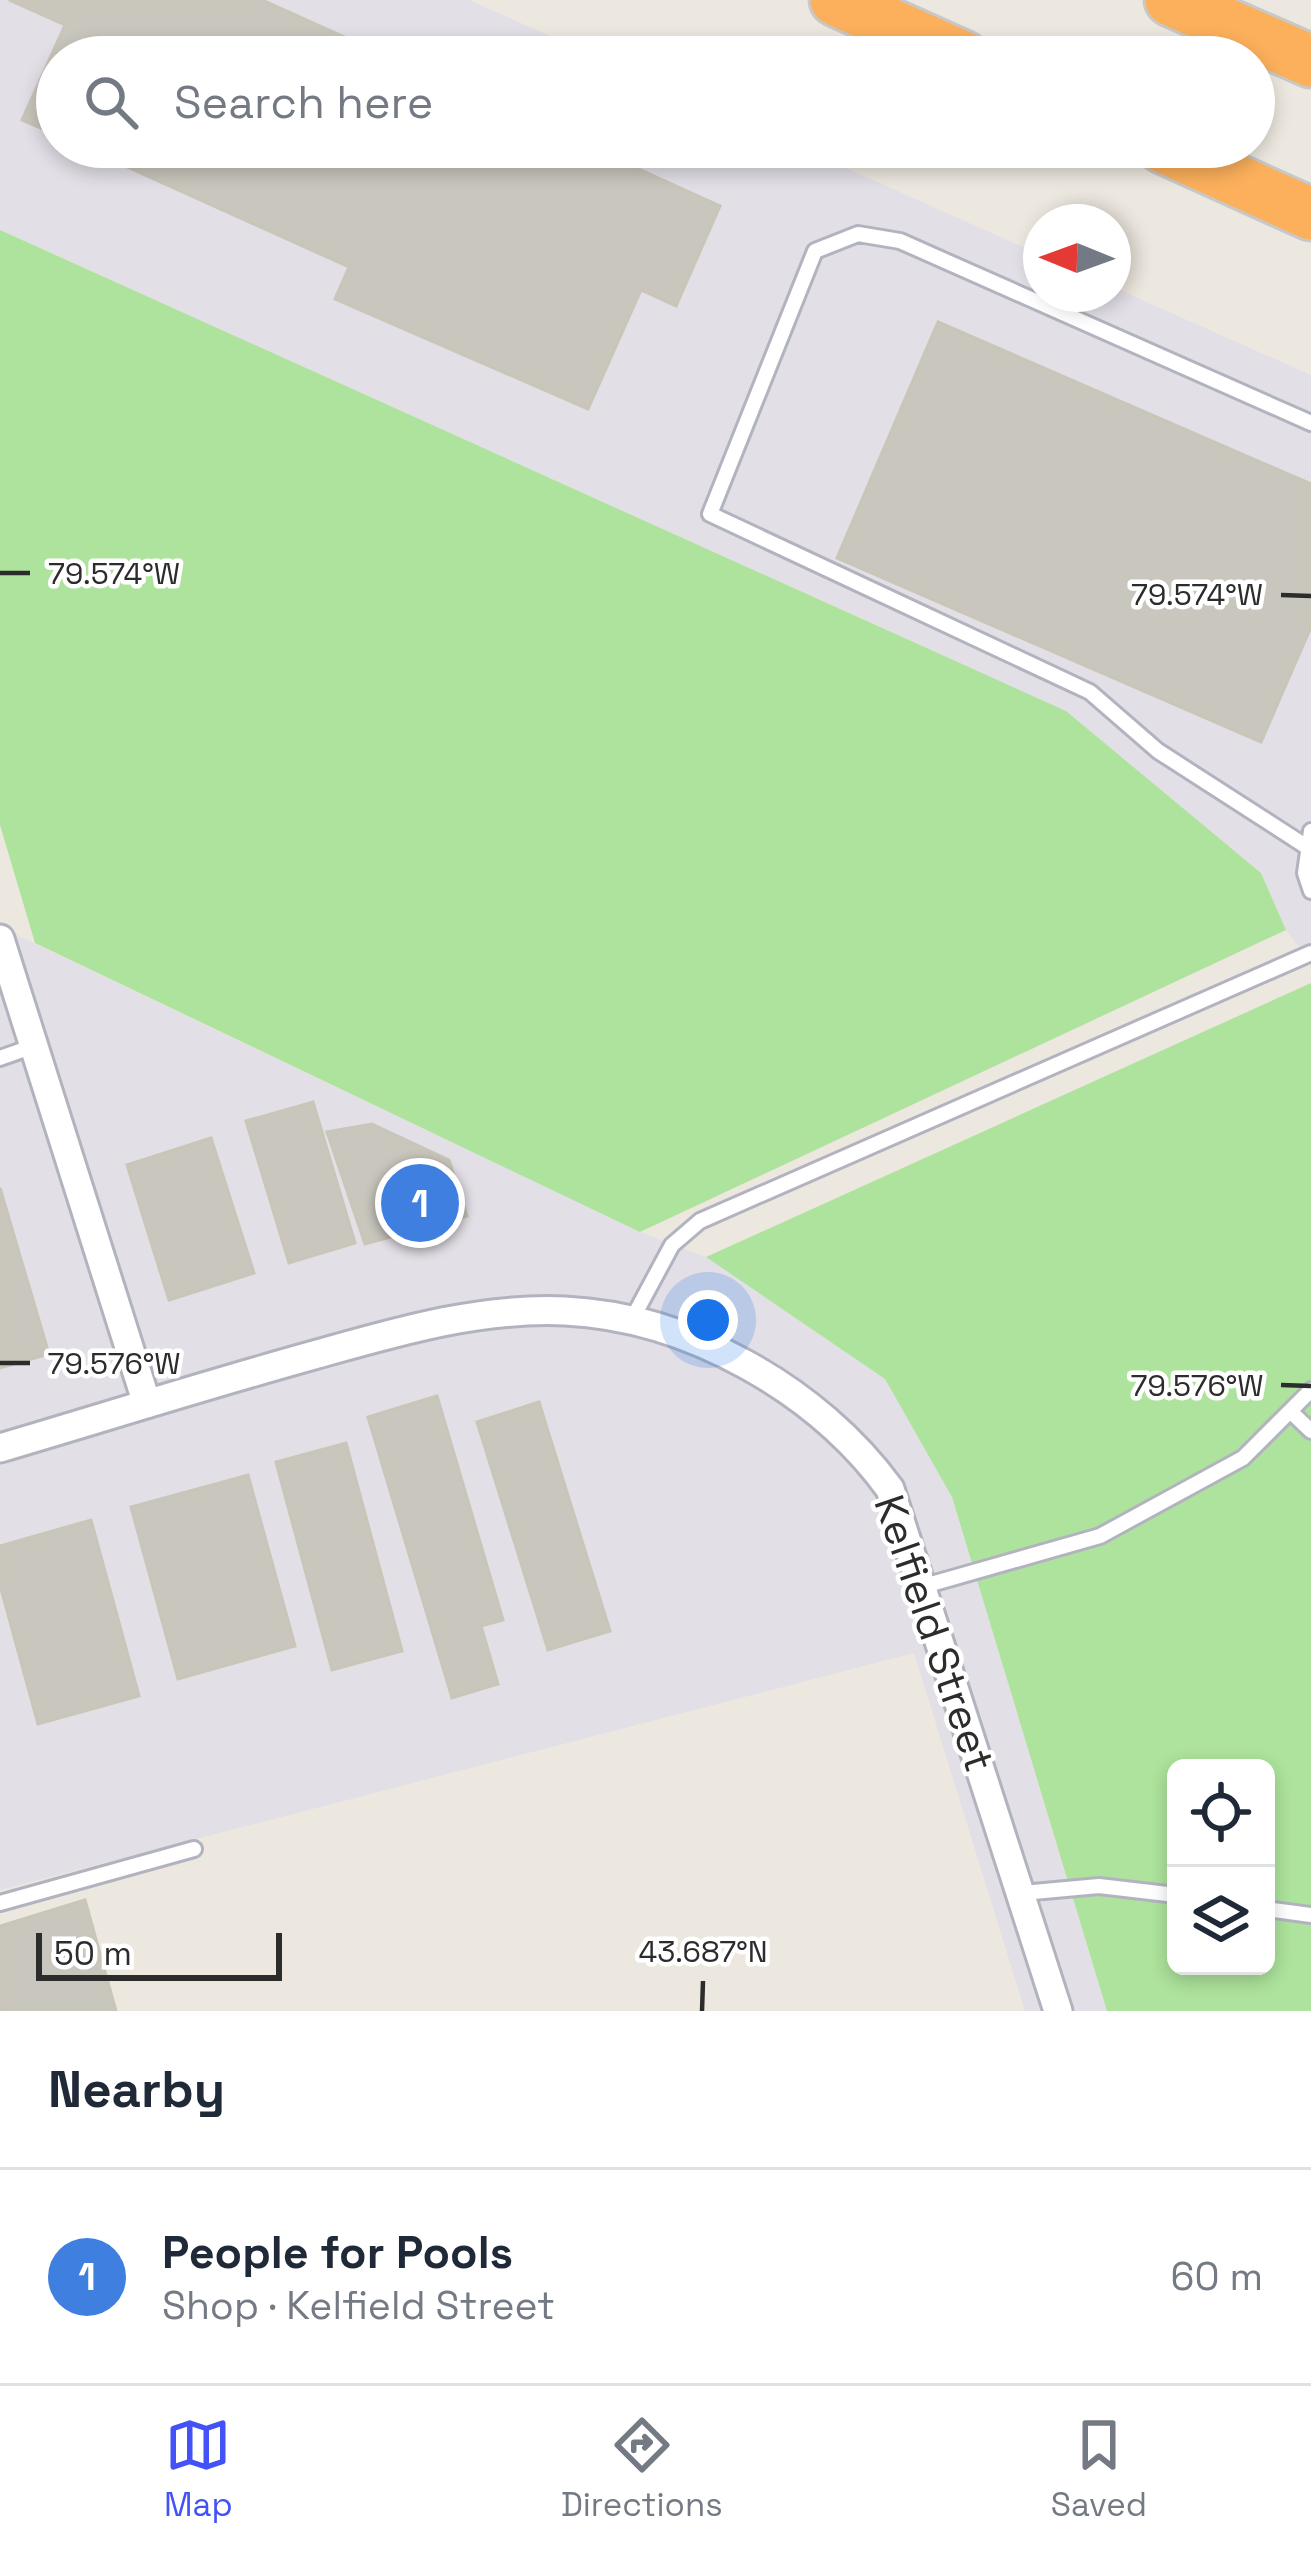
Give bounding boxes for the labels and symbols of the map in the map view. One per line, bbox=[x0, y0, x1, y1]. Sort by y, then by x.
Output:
north arrow bbox=[1023, 204, 1131, 312]
text: 79.574°W bbox=[48, 554, 180, 593]
text: 79.574°W bbox=[1131, 575, 1263, 614]
pin: 1 bbox=[381, 1158, 459, 1248]
your location bbox=[678, 1290, 738, 1350]
text: 79.576°W bbox=[48, 1344, 180, 1383]
text: 79.576°W bbox=[1131, 1366, 1263, 1405]
street label: Kelfield Street bbox=[862, 1488, 1007, 1778]
scale bar bbox=[36, 1927, 282, 1980]
text: 43.687°N bbox=[638, 1932, 768, 1971]

